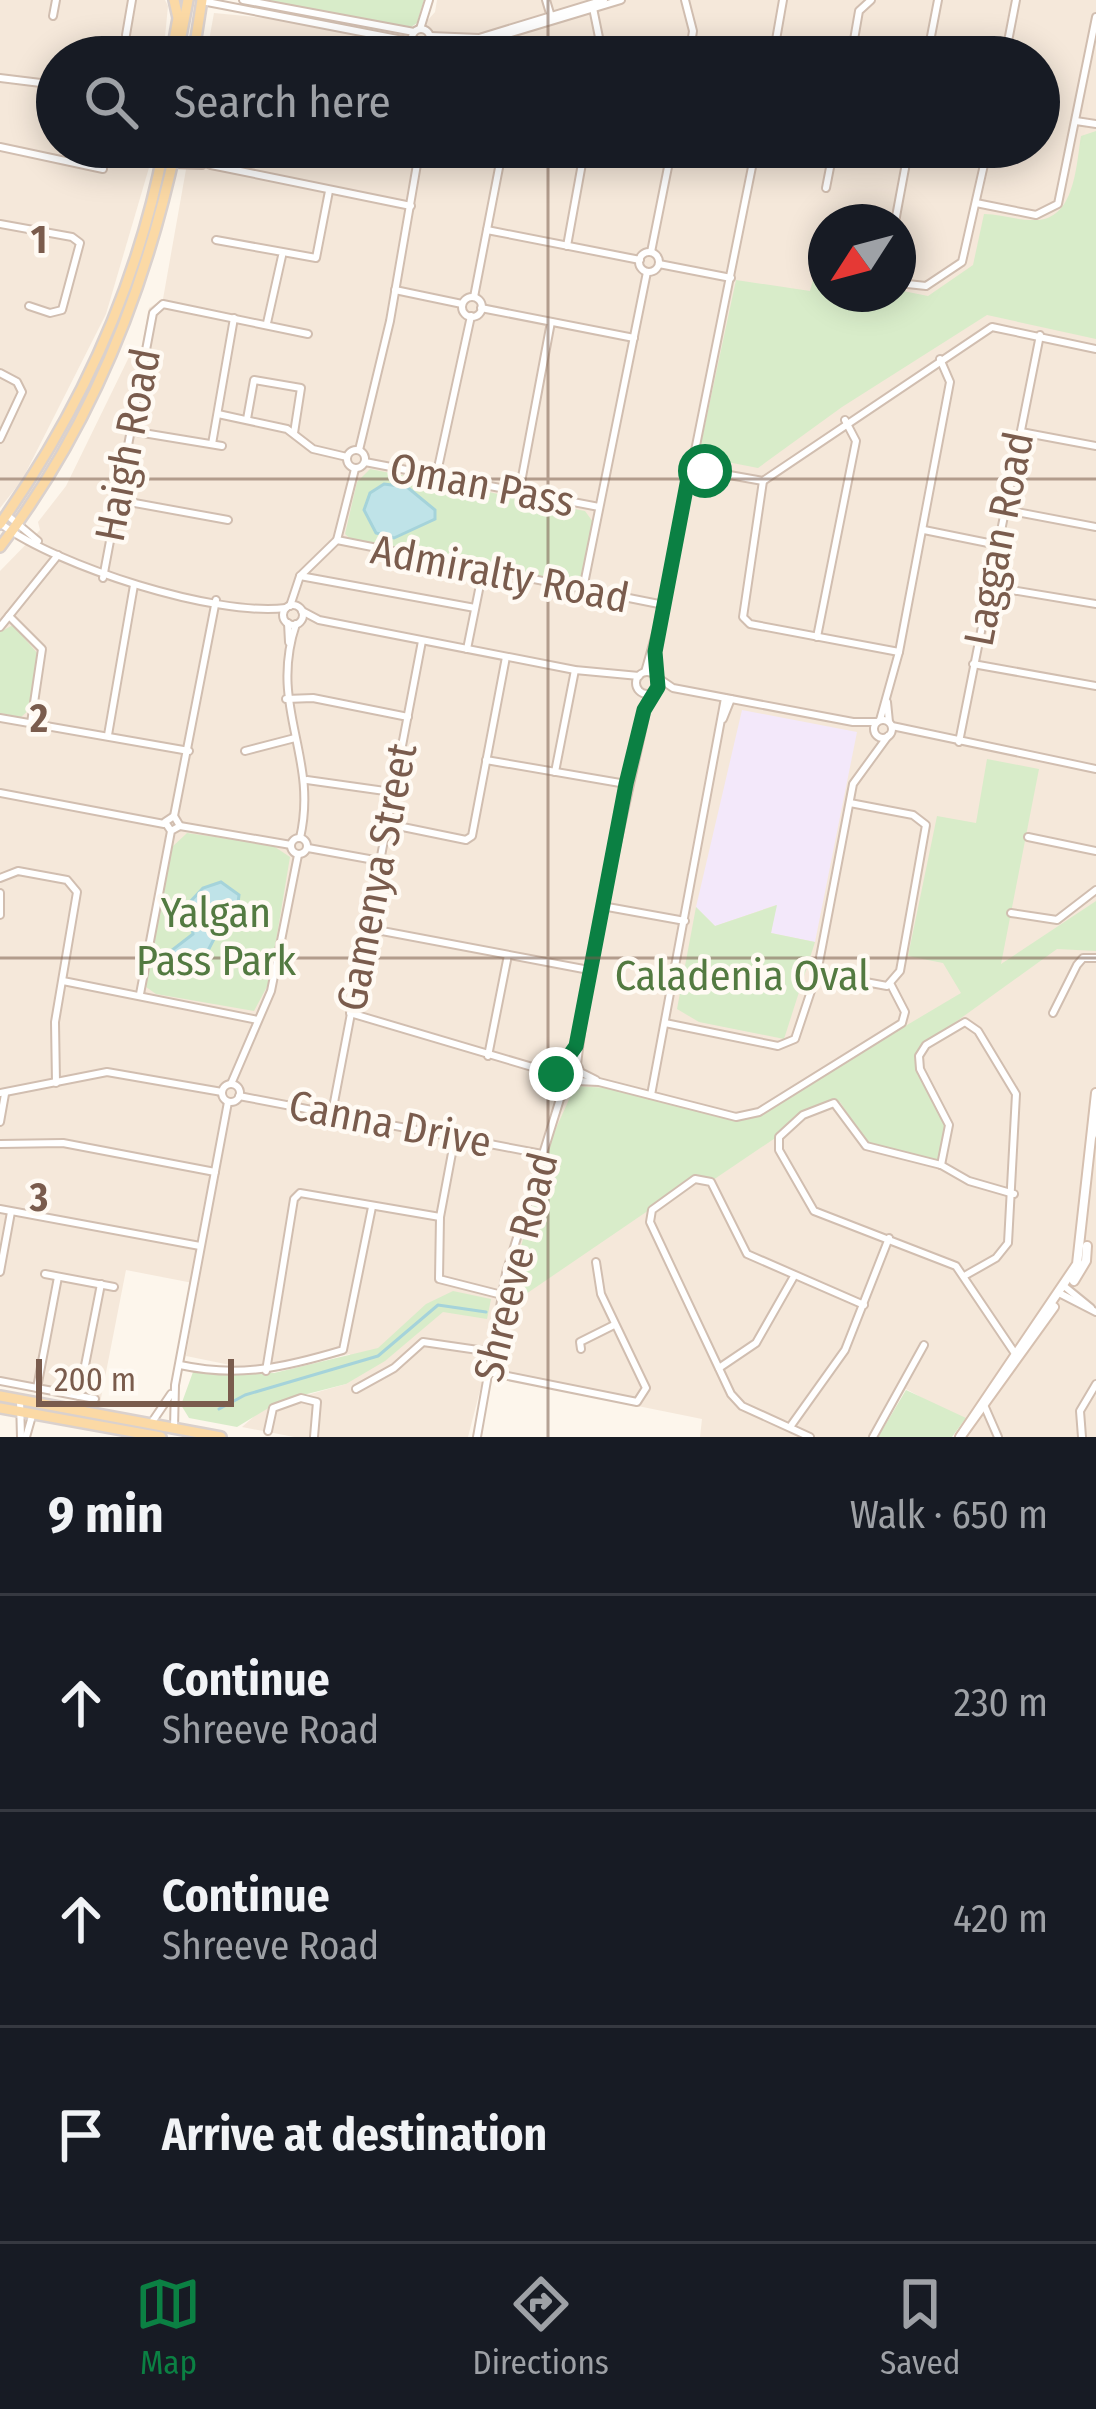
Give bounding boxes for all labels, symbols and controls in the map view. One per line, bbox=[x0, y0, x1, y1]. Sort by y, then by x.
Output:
search box bbox=[36, 36, 1060, 168]
icon: search bbox=[78, 69, 144, 135]
text: Search here bbox=[174, 75, 391, 129]
north arrow bbox=[808, 204, 916, 312]
text: 1 bbox=[31, 217, 47, 263]
street label: Haigh Road bbox=[85, 344, 171, 546]
street label: Laggan Road bbox=[954, 428, 1044, 650]
street label: Oman Pass bbox=[386, 443, 578, 527]
route start bbox=[678, 444, 732, 498]
street label: Admiralty Road bbox=[367, 525, 633, 623]
text: 2 bbox=[29, 696, 48, 742]
street label: Gamenya Street bbox=[327, 739, 427, 1015]
park label: Yalgan Pass Park bbox=[136, 888, 296, 986]
park label: Caladenia Oval bbox=[615, 951, 869, 1001]
route end bbox=[529, 1047, 583, 1101]
street label: Canna Drive bbox=[285, 1080, 495, 1168]
street label: Shreeve Road bbox=[463, 1147, 569, 1387]
text: 3 bbox=[29, 1175, 48, 1221]
scale bar bbox=[36, 1353, 234, 1406]
text: 200 m bbox=[54, 1360, 136, 1400]
text: 9 min bbox=[48, 1484, 164, 1546]
text: Walk · 650 m bbox=[850, 1492, 1048, 1538]
text: Continue bbox=[162, 1653, 330, 1707]
icon: ahead bbox=[48, 1670, 114, 1736]
text: 230 m bbox=[954, 1680, 1048, 1726]
text: Shreeve Road bbox=[162, 1707, 379, 1753]
text: Continue bbox=[162, 1869, 330, 1923]
icon: ahead bbox=[48, 1886, 114, 1952]
text: 420 m bbox=[953, 1896, 1048, 1942]
text: Shreeve Road bbox=[162, 1923, 379, 1969]
icon: arrive bbox=[48, 2102, 114, 2168]
text: Arrive at destination bbox=[162, 2108, 547, 2162]
tab: Map bbox=[135, 2271, 201, 2383]
tab: Directions bbox=[472, 2271, 609, 2383]
tab: Saved bbox=[880, 2271, 960, 2383]

